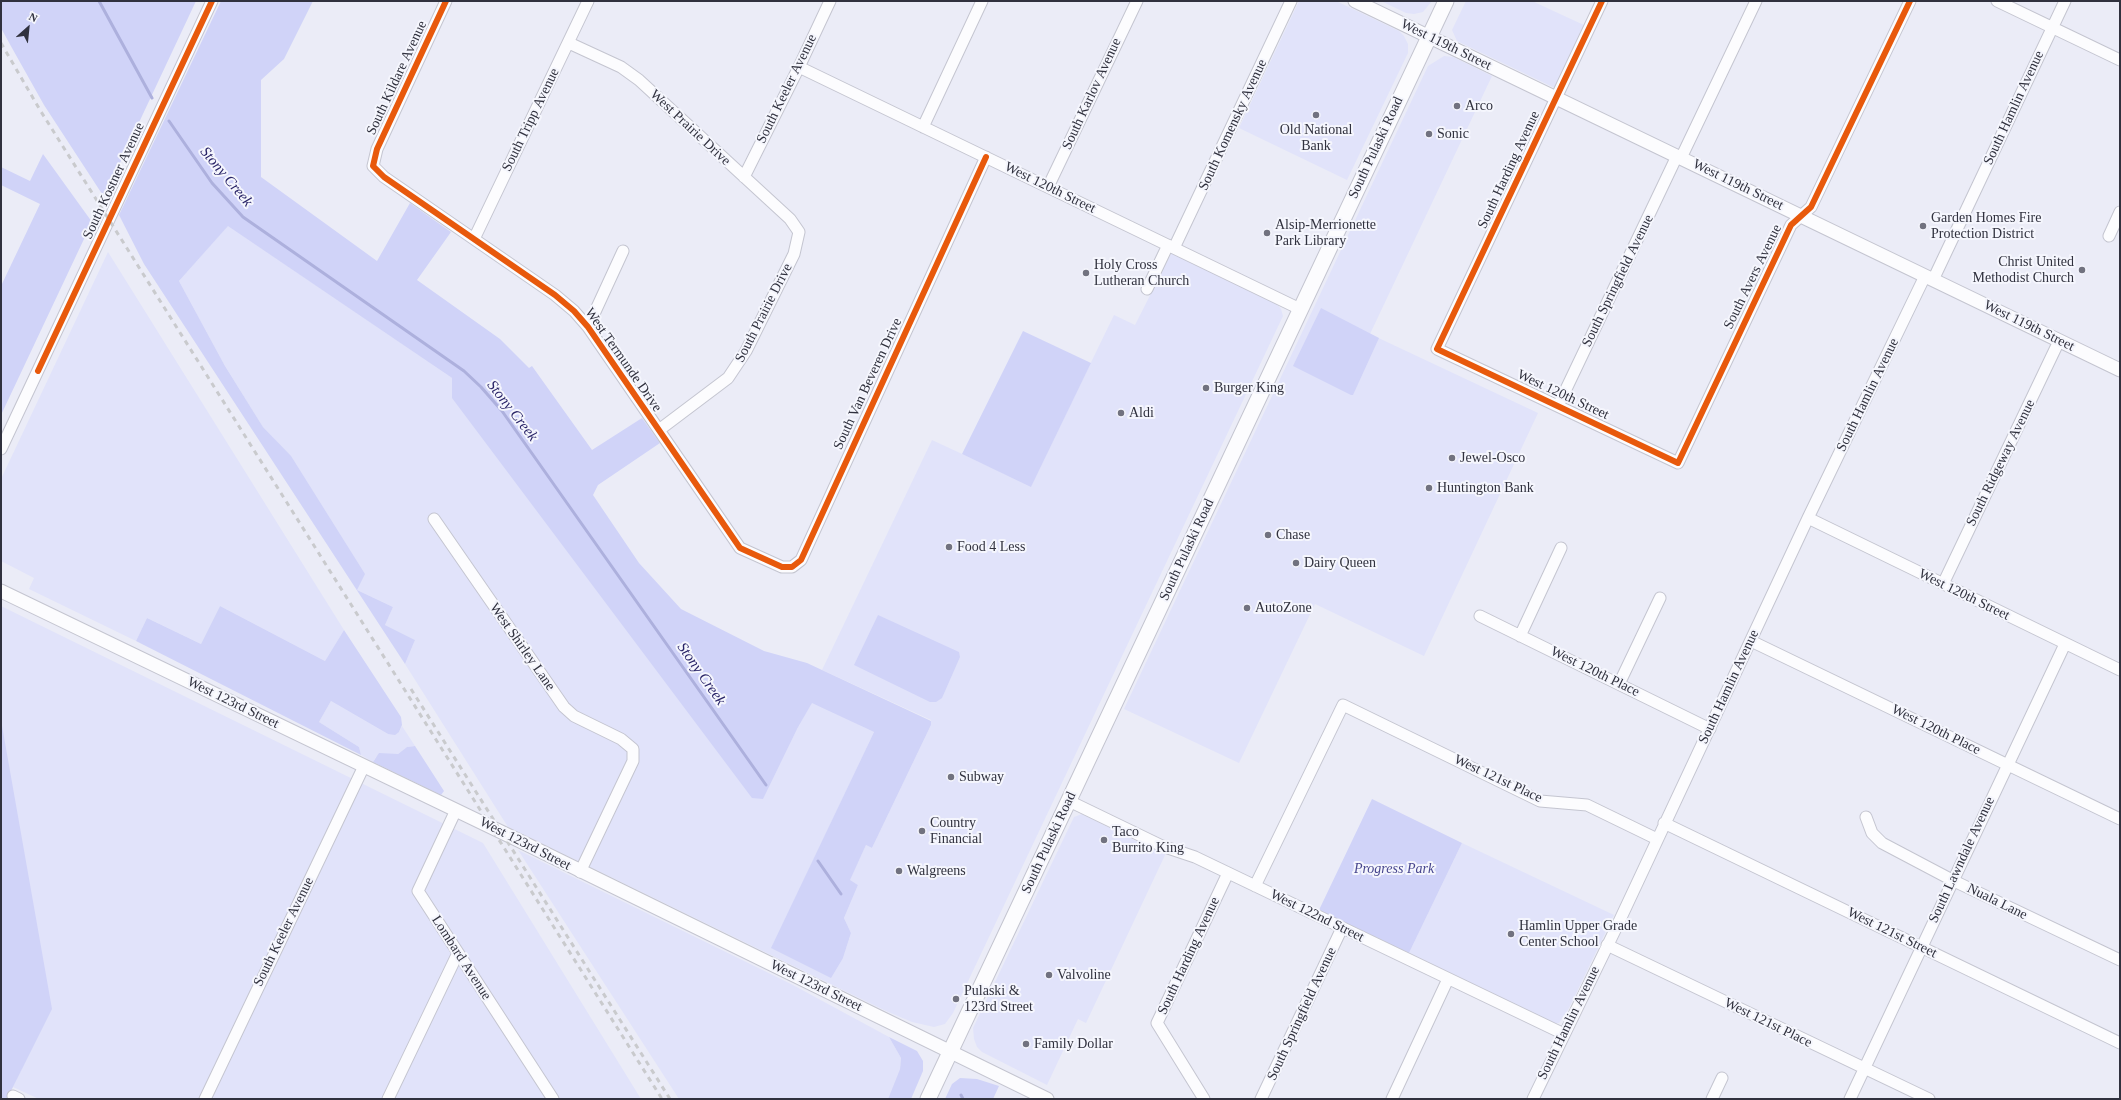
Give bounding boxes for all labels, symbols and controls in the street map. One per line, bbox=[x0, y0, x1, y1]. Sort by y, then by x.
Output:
north arrow bbox=[8, 8, 48, 48]
text: N bbox=[27, 10, 40, 24]
street label: West 119th Street bbox=[1398, 16, 1494, 74]
street label: South Kildare Avenue bbox=[363, 18, 431, 138]
street label: South Keeler Avenue bbox=[753, 32, 821, 146]
street label: South Karlov Avenue bbox=[1059, 36, 1125, 152]
street label: South Hamlin Avenue bbox=[1980, 48, 2048, 168]
street label: South Komensky Avenue bbox=[1195, 57, 1271, 193]
street label: South Tripp Avenue bbox=[499, 66, 563, 174]
street label: West Prairie Drive bbox=[646, 86, 734, 170]
street label: South Pulaski Road bbox=[1345, 94, 1407, 202]
place label: Arco bbox=[1465, 98, 1493, 114]
marker: Arco bbox=[1452, 101, 1462, 111]
street label: South Harding Avenue bbox=[1474, 108, 1544, 232]
marker: Old National Bank bbox=[1311, 110, 1321, 120]
street label: South Kostner Avenue bbox=[80, 120, 148, 242]
place label: Old National Bank bbox=[1280, 122, 1352, 154]
place label: Sonic bbox=[1437, 126, 1469, 142]
marker: Sonic bbox=[1424, 129, 1434, 139]
water label: Stony Creek bbox=[196, 144, 256, 210]
street label: West 119th Street bbox=[1690, 156, 1786, 214]
street label: West 120th Street bbox=[1002, 159, 1098, 217]
place label: Garden Homes Fire Protection District bbox=[1931, 210, 2041, 242]
street label: South Springfield Avenue bbox=[1579, 212, 1657, 350]
place label: Alsip-Merrionette Park Library bbox=[1275, 217, 1376, 250]
marker: Garden Homes Fire Protection District bbox=[1918, 221, 1928, 231]
street label: South Avers Avenue bbox=[1720, 222, 1786, 332]
marker: Alsip-Merrionette Park Library bbox=[1262, 228, 1272, 238]
place label: Christ United Methodist Church bbox=[1973, 254, 2074, 286]
place label: Holy Cross Lutheran Church bbox=[1094, 257, 1189, 290]
street label: South Prairie Drive bbox=[732, 261, 796, 365]
marker: Christ United Methodist Church bbox=[2077, 265, 2087, 275]
marker: Holy Cross Lutheran Church bbox=[1081, 268, 1091, 278]
street label: West 119th Street bbox=[1981, 297, 2077, 355]
street label: West Termunde Drive bbox=[581, 305, 665, 415]
street label: South Van Beveren Drive bbox=[830, 315, 906, 453]
street label: South Hamlin Avenue bbox=[1833, 336, 1903, 454]
street label: West 120th Street bbox=[1515, 366, 1611, 424]
water label: Stony Creek bbox=[483, 377, 541, 445]
place label: Burger King bbox=[1214, 380, 1284, 396]
marker: Burger King bbox=[1201, 383, 1211, 393]
street label: South Ridgeway Avenue bbox=[1963, 397, 2039, 529]
place label: Aldi bbox=[1129, 405, 1154, 421]
marker: Aldi bbox=[1116, 408, 1126, 418]
place label: Jewel-Osco bbox=[1460, 450, 1525, 466]
marker: Jewel-Osco bbox=[1447, 453, 1457, 463]
place label: Huntington Bank bbox=[1437, 480, 1534, 496]
marker: Huntington Bank bbox=[1424, 483, 1434, 493]
street label: South Pulaski Road bbox=[1156, 496, 1218, 604]
place label: Chase bbox=[1276, 527, 1310, 543]
marker: Chase bbox=[1263, 530, 1273, 540]
place label: Food 4 Less bbox=[957, 539, 1025, 555]
marker: Food 4 Less bbox=[944, 542, 954, 552]
place label: Dairy Queen bbox=[1304, 555, 1376, 571]
marker: Dairy Queen bbox=[1291, 558, 1301, 568]
street label: West 120th Street bbox=[1916, 566, 2012, 624]
street label: West Shirley Lane bbox=[486, 600, 558, 694]
place label: AutoZone bbox=[1255, 600, 1312, 616]
marker: AutoZone bbox=[1242, 603, 1252, 613]
street label: South Hamlin Avenue bbox=[1695, 627, 1763, 747]
water label: Stony Creek bbox=[673, 639, 729, 709]
street label: West 120th Place bbox=[1548, 643, 1642, 701]
street label: West 123rd Street bbox=[184, 674, 282, 732]
street label: West 120th Place bbox=[1889, 701, 1983, 759]
street label: West 121st Place bbox=[1451, 751, 1545, 807]
place label: Subway bbox=[959, 769, 1004, 785]
marker: Subway bbox=[946, 772, 956, 782]
street label: South Pulaski Road bbox=[1018, 789, 1080, 897]
street label: South Lawndale Avenue bbox=[1925, 794, 1999, 926]
street label: West 123rd Street bbox=[477, 814, 573, 874]
place label: Country Financial bbox=[930, 815, 982, 848]
place label: Taco Burrito King bbox=[1112, 824, 1184, 856]
marker: Country Financial bbox=[917, 826, 927, 836]
marker: Taco Burrito King bbox=[1099, 835, 1109, 845]
park label: Progress Park bbox=[1354, 861, 1434, 877]
place label: Walgreens bbox=[907, 863, 966, 879]
marker: Walgreens bbox=[894, 866, 904, 876]
street label: South Keeler Avenue bbox=[250, 875, 318, 989]
street label: Nuala Lane bbox=[1964, 880, 2030, 924]
street label: West 122nd Street bbox=[1267, 886, 1367, 946]
street label: South Harding Avenue bbox=[1154, 894, 1224, 1018]
street label: West 121st Street bbox=[1844, 904, 1940, 962]
street label: Lombard Avenue bbox=[427, 913, 495, 1003]
place label: Hamlin Upper Grade Center School bbox=[1519, 918, 1637, 950]
marker: Hamlin Upper Grade Center School bbox=[1506, 929, 1516, 939]
street label: South Springfield Avenue bbox=[1264, 945, 1340, 1083]
street label: West 123rd Street bbox=[767, 957, 865, 1015]
street label: South Hamlin Avenue bbox=[1534, 964, 1604, 1082]
place label: Valvoline bbox=[1057, 967, 1111, 983]
marker: Valvoline bbox=[1044, 970, 1054, 980]
place label: Pulaski & 123rd Street bbox=[964, 983, 1033, 1016]
marker: Pulaski & 123rd Street bbox=[951, 994, 961, 1004]
street label: West 121st Place bbox=[1721, 995, 1815, 1051]
place label: Family Dollar bbox=[1034, 1036, 1113, 1052]
marker: Family Dollar bbox=[1021, 1039, 1031, 1049]

